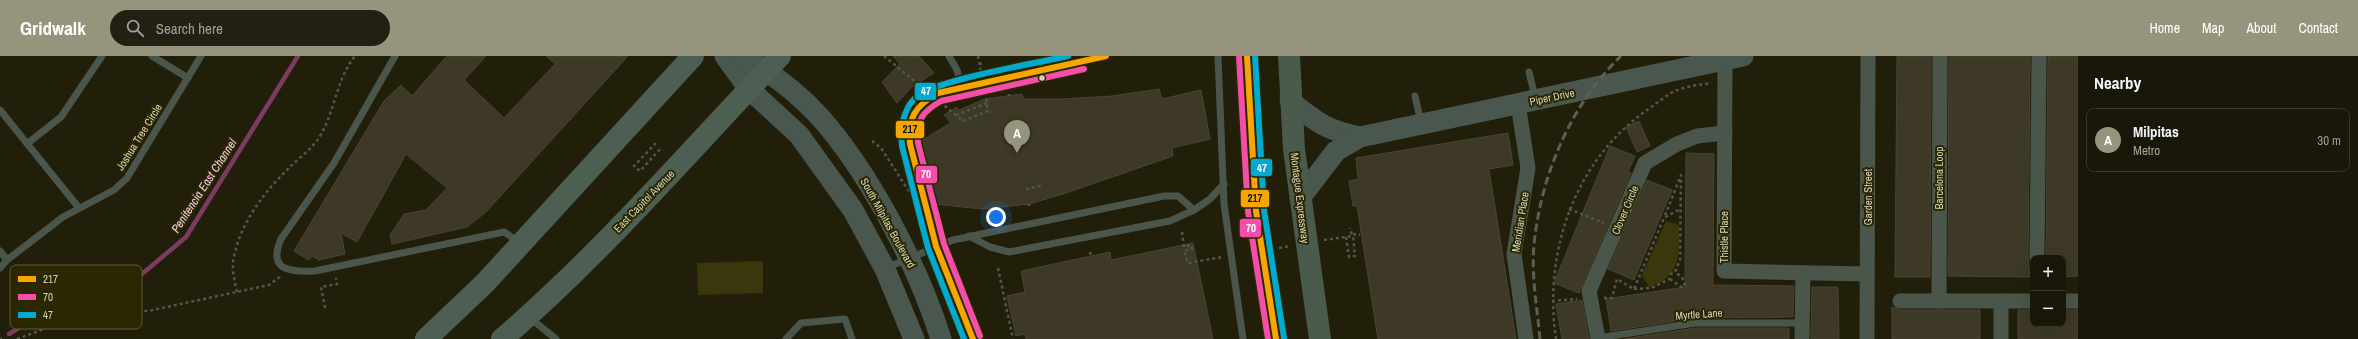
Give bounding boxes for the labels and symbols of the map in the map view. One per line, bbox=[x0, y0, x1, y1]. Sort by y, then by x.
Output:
unlabelled marker bbox=[1037, 73, 1047, 83]
line badge: 47 bbox=[914, 82, 937, 101]
text: 47 bbox=[921, 84, 931, 98]
street label: Piper Drive bbox=[1528, 85, 1576, 109]
street label: Joshua Tree Circle bbox=[113, 101, 165, 173]
line badge: 217 bbox=[895, 120, 925, 139]
pin: A bbox=[1004, 120, 1030, 153]
text: 217 bbox=[902, 122, 918, 136]
water label: Penitencia East Channel bbox=[168, 135, 241, 236]
street label: Barcelona Loop bbox=[1932, 146, 1946, 210]
street label: Montague Expressway bbox=[1287, 152, 1313, 245]
line badge: 47 bbox=[1250, 158, 1273, 177]
text: 47 bbox=[1257, 161, 1267, 175]
line badge: 70 bbox=[915, 165, 938, 184]
street label: East Capitol Avenue bbox=[611, 167, 677, 235]
text: 70 bbox=[921, 167, 931, 181]
street label: Garden Street bbox=[1861, 168, 1875, 225]
street label: South Milpitas Boulevard bbox=[857, 176, 919, 270]
street label: Clover Circle bbox=[1608, 183, 1642, 237]
line badge: 217 bbox=[1240, 189, 1270, 208]
text: 217 bbox=[1247, 191, 1263, 205]
street label: Meridian Place bbox=[1508, 191, 1532, 253]
your location bbox=[986, 207, 1006, 227]
street label: Thistle Place bbox=[1717, 211, 1731, 263]
line badge: 70 bbox=[1239, 218, 1262, 238]
text: 70 bbox=[1246, 221, 1256, 235]
legend bbox=[10, 265, 142, 329]
text: 217 bbox=[43, 272, 58, 286]
text: 70 bbox=[43, 290, 53, 304]
street label: Myrtle Lane bbox=[1675, 305, 1723, 323]
text: 47 bbox=[43, 308, 53, 322]

